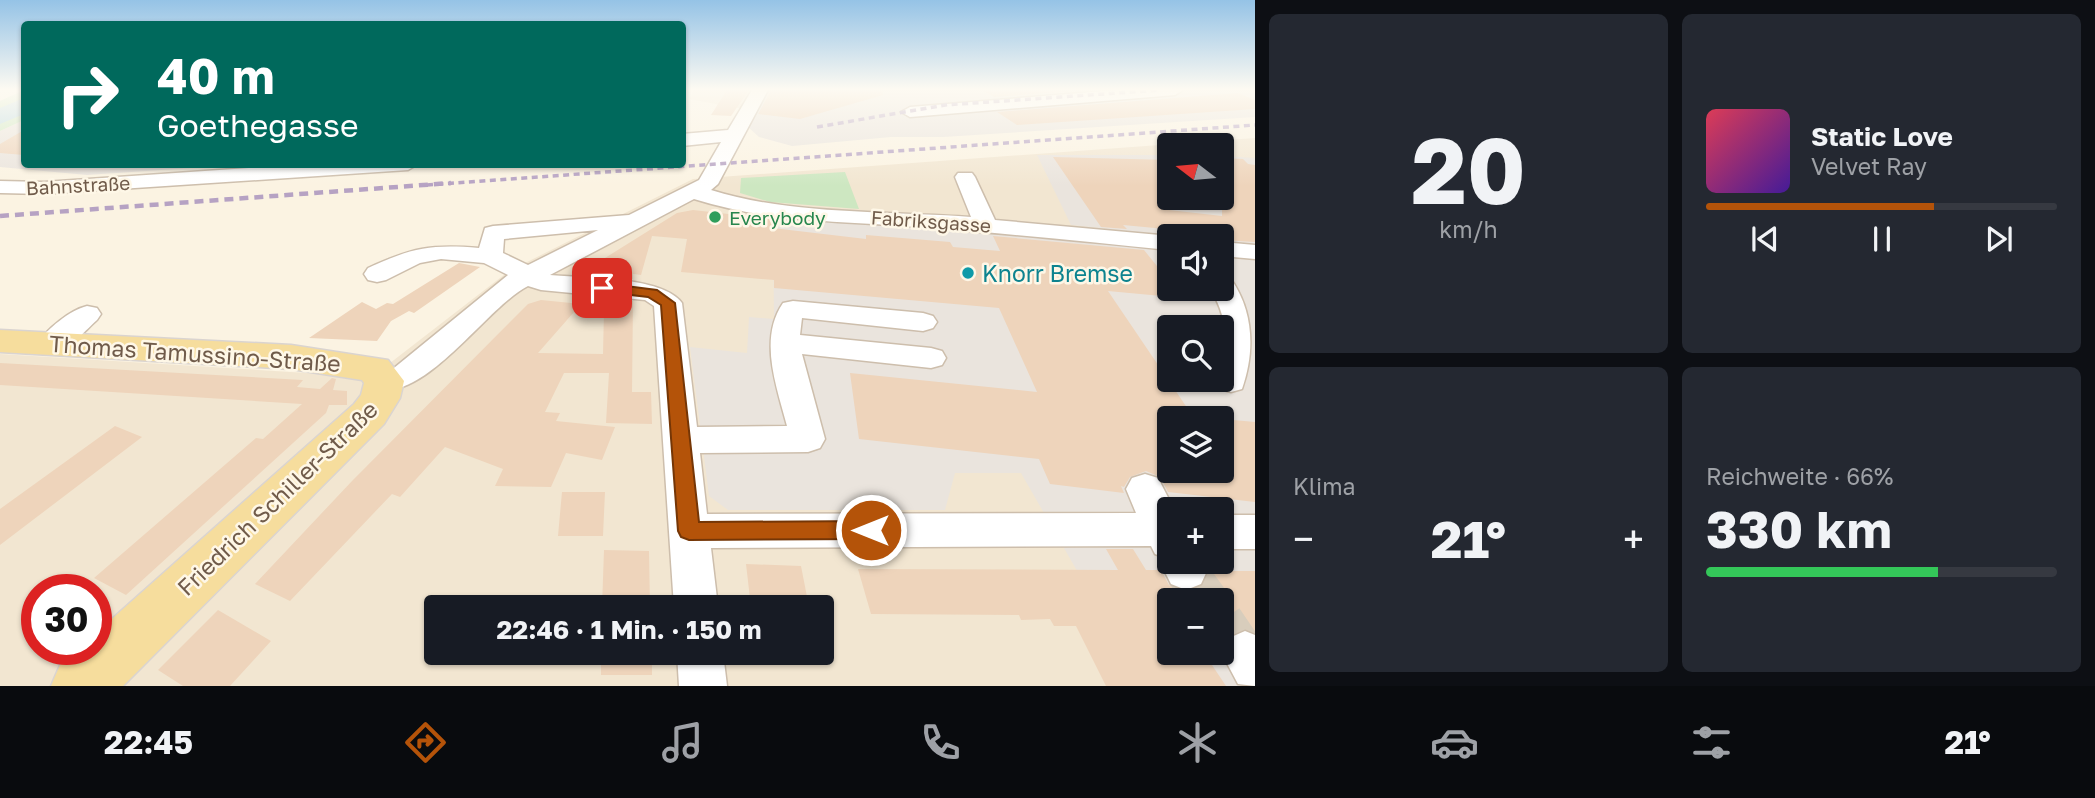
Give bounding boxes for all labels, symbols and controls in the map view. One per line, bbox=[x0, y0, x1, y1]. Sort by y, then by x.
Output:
text: 40 m bbox=[157, 46, 275, 105]
icon: right bbox=[42, 49, 133, 140]
text: Goethegasse bbox=[157, 106, 359, 144]
text: 20 bbox=[1411, 115, 1526, 224]
text: Static Love bbox=[1811, 121, 1953, 152]
north arrow bbox=[1157, 133, 1234, 210]
map controls bbox=[1157, 133, 1234, 665]
text: Velvet Ray bbox=[1811, 152, 1927, 180]
street label: Bahnstraße bbox=[25, 171, 131, 199]
street label: Fabriksgasse bbox=[870, 205, 992, 237]
place label: Everybody bbox=[729, 206, 826, 229]
marker: Everybody bbox=[707, 209, 723, 225]
text: km/h bbox=[1439, 215, 1498, 243]
icon: previous bbox=[1746, 220, 1784, 258]
icon: pause bbox=[1863, 220, 1901, 258]
icon: next bbox=[1980, 220, 2018, 258]
button: sound bbox=[1157, 224, 1234, 301]
pin bbox=[572, 258, 632, 318]
place label: Knorr Bremse bbox=[982, 259, 1133, 287]
marker: Knorr Bremse bbox=[960, 265, 976, 281]
icon: arrive bbox=[583, 269, 621, 307]
button: search bbox=[1157, 315, 1234, 392]
street label: Thomas Tamussino-Straße bbox=[48, 329, 342, 377]
street label: Friedrich Schiller-Straße bbox=[171, 395, 383, 601]
button: layers bbox=[1157, 406, 1234, 483]
text: Reichweite · 66% bbox=[1706, 462, 1893, 490]
text: Klima bbox=[1293, 472, 1356, 500]
position arrow bbox=[834, 493, 908, 567]
button: + bbox=[1157, 497, 1234, 574]
text: 330 km bbox=[1706, 497, 1892, 559]
text: 21° bbox=[1431, 507, 1506, 569]
text: − bbox=[1293, 516, 1314, 561]
text: + bbox=[1623, 516, 1644, 561]
speed limit sign: 30 bbox=[21, 574, 112, 665]
button: − bbox=[1157, 588, 1234, 665]
text: 22:46 · 1 Min. · 150 m bbox=[496, 614, 762, 645]
icon: directions bbox=[401, 718, 450, 767]
icon: music bbox=[658, 718, 707, 767]
icon: phone bbox=[916, 718, 965, 767]
icon: climate bbox=[1173, 718, 1222, 767]
icon: car bbox=[1430, 718, 1479, 767]
icon: filters bbox=[1687, 718, 1736, 767]
text: 22:45 bbox=[104, 723, 193, 761]
text: 21° bbox=[1944, 723, 1991, 761]

